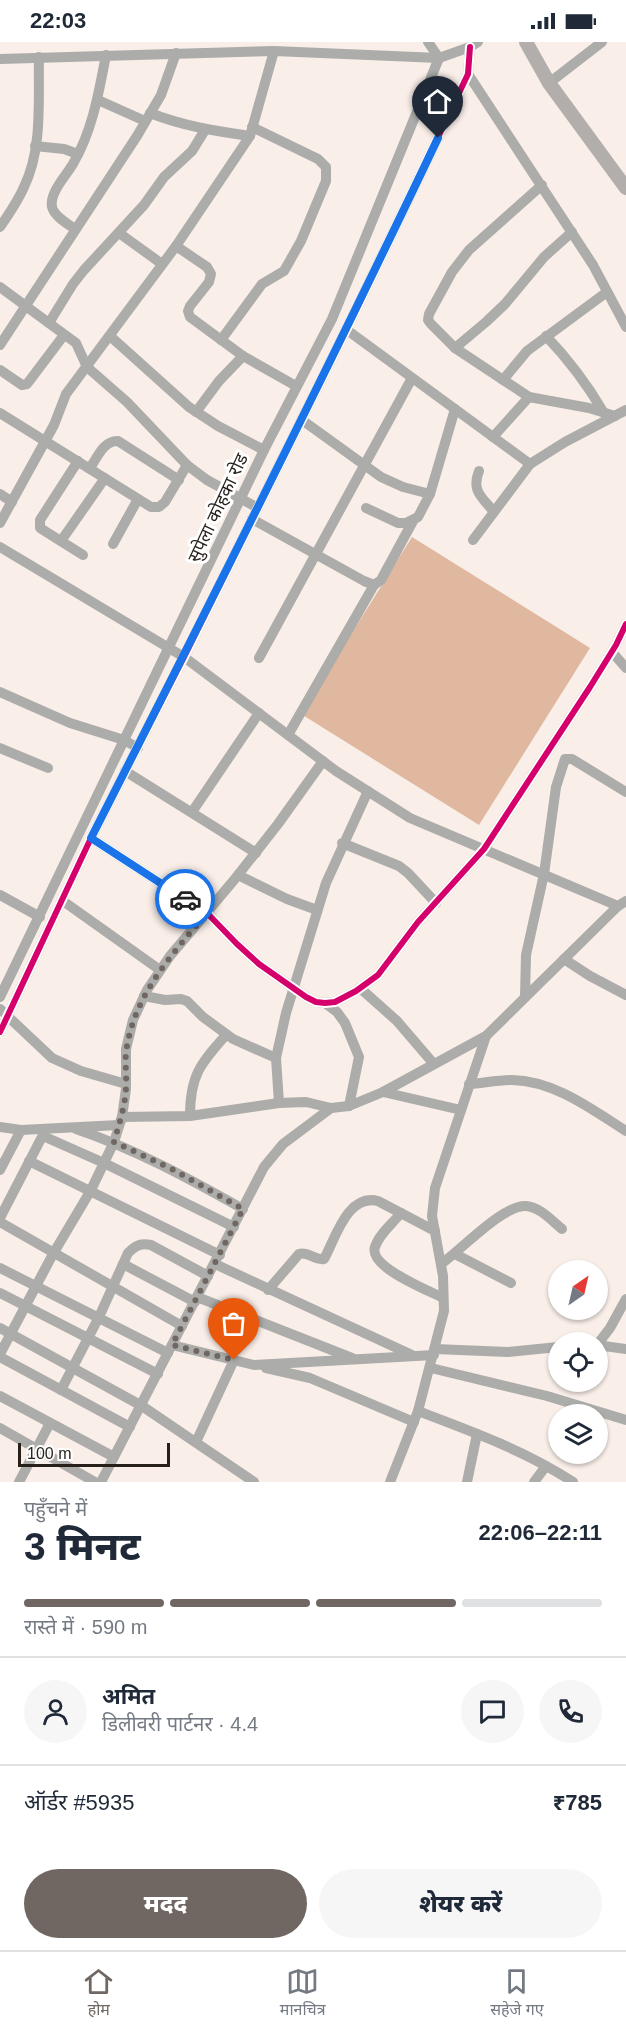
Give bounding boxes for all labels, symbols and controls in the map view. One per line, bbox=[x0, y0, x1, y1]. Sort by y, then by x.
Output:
text: 22:03 bbox=[30, 8, 86, 33]
pin bbox=[412, 76, 463, 138]
icon: home bbox=[421, 85, 454, 118]
street label: सुपेला कोहका रोड bbox=[183, 450, 254, 566]
courier bbox=[155, 869, 215, 929]
icon: car bbox=[169, 883, 202, 916]
north arrow bbox=[548, 1260, 608, 1320]
map controls bbox=[548, 1260, 608, 1464]
pin bbox=[208, 1298, 259, 1360]
icon: bag bbox=[217, 1307, 250, 1340]
button: locate bbox=[548, 1332, 608, 1392]
button: layers bbox=[548, 1404, 608, 1464]
scale bar bbox=[18, 1440, 170, 1468]
text: 100 m bbox=[27, 1445, 71, 1462]
text: पहुँचने में bbox=[24, 1498, 87, 1520]
text: 22:06–22:11 bbox=[478, 1520, 602, 1545]
text: 3 मिनट bbox=[24, 1525, 141, 1568]
text: रास्ते में · 590 m bbox=[24, 1616, 147, 1638]
button: person bbox=[24, 1680, 87, 1743]
button: chat bbox=[461, 1680, 524, 1743]
button: phone bbox=[539, 1680, 602, 1743]
text: अमित bbox=[102, 1684, 155, 1709]
text: डिलीवरी पार्टनर · 4.4 bbox=[102, 1713, 258, 1735]
text: ऑर्डर #5935 bbox=[24, 1790, 135, 1815]
text: ₹785 bbox=[553, 1790, 602, 1815]
button: मदद bbox=[24, 1869, 307, 1938]
button: शेयर करें bbox=[319, 1869, 602, 1938]
tab: होम bbox=[82, 1965, 115, 2022]
tab: मानचित्र bbox=[280, 1965, 326, 2022]
tab: सहेजे गए bbox=[490, 1965, 544, 2022]

